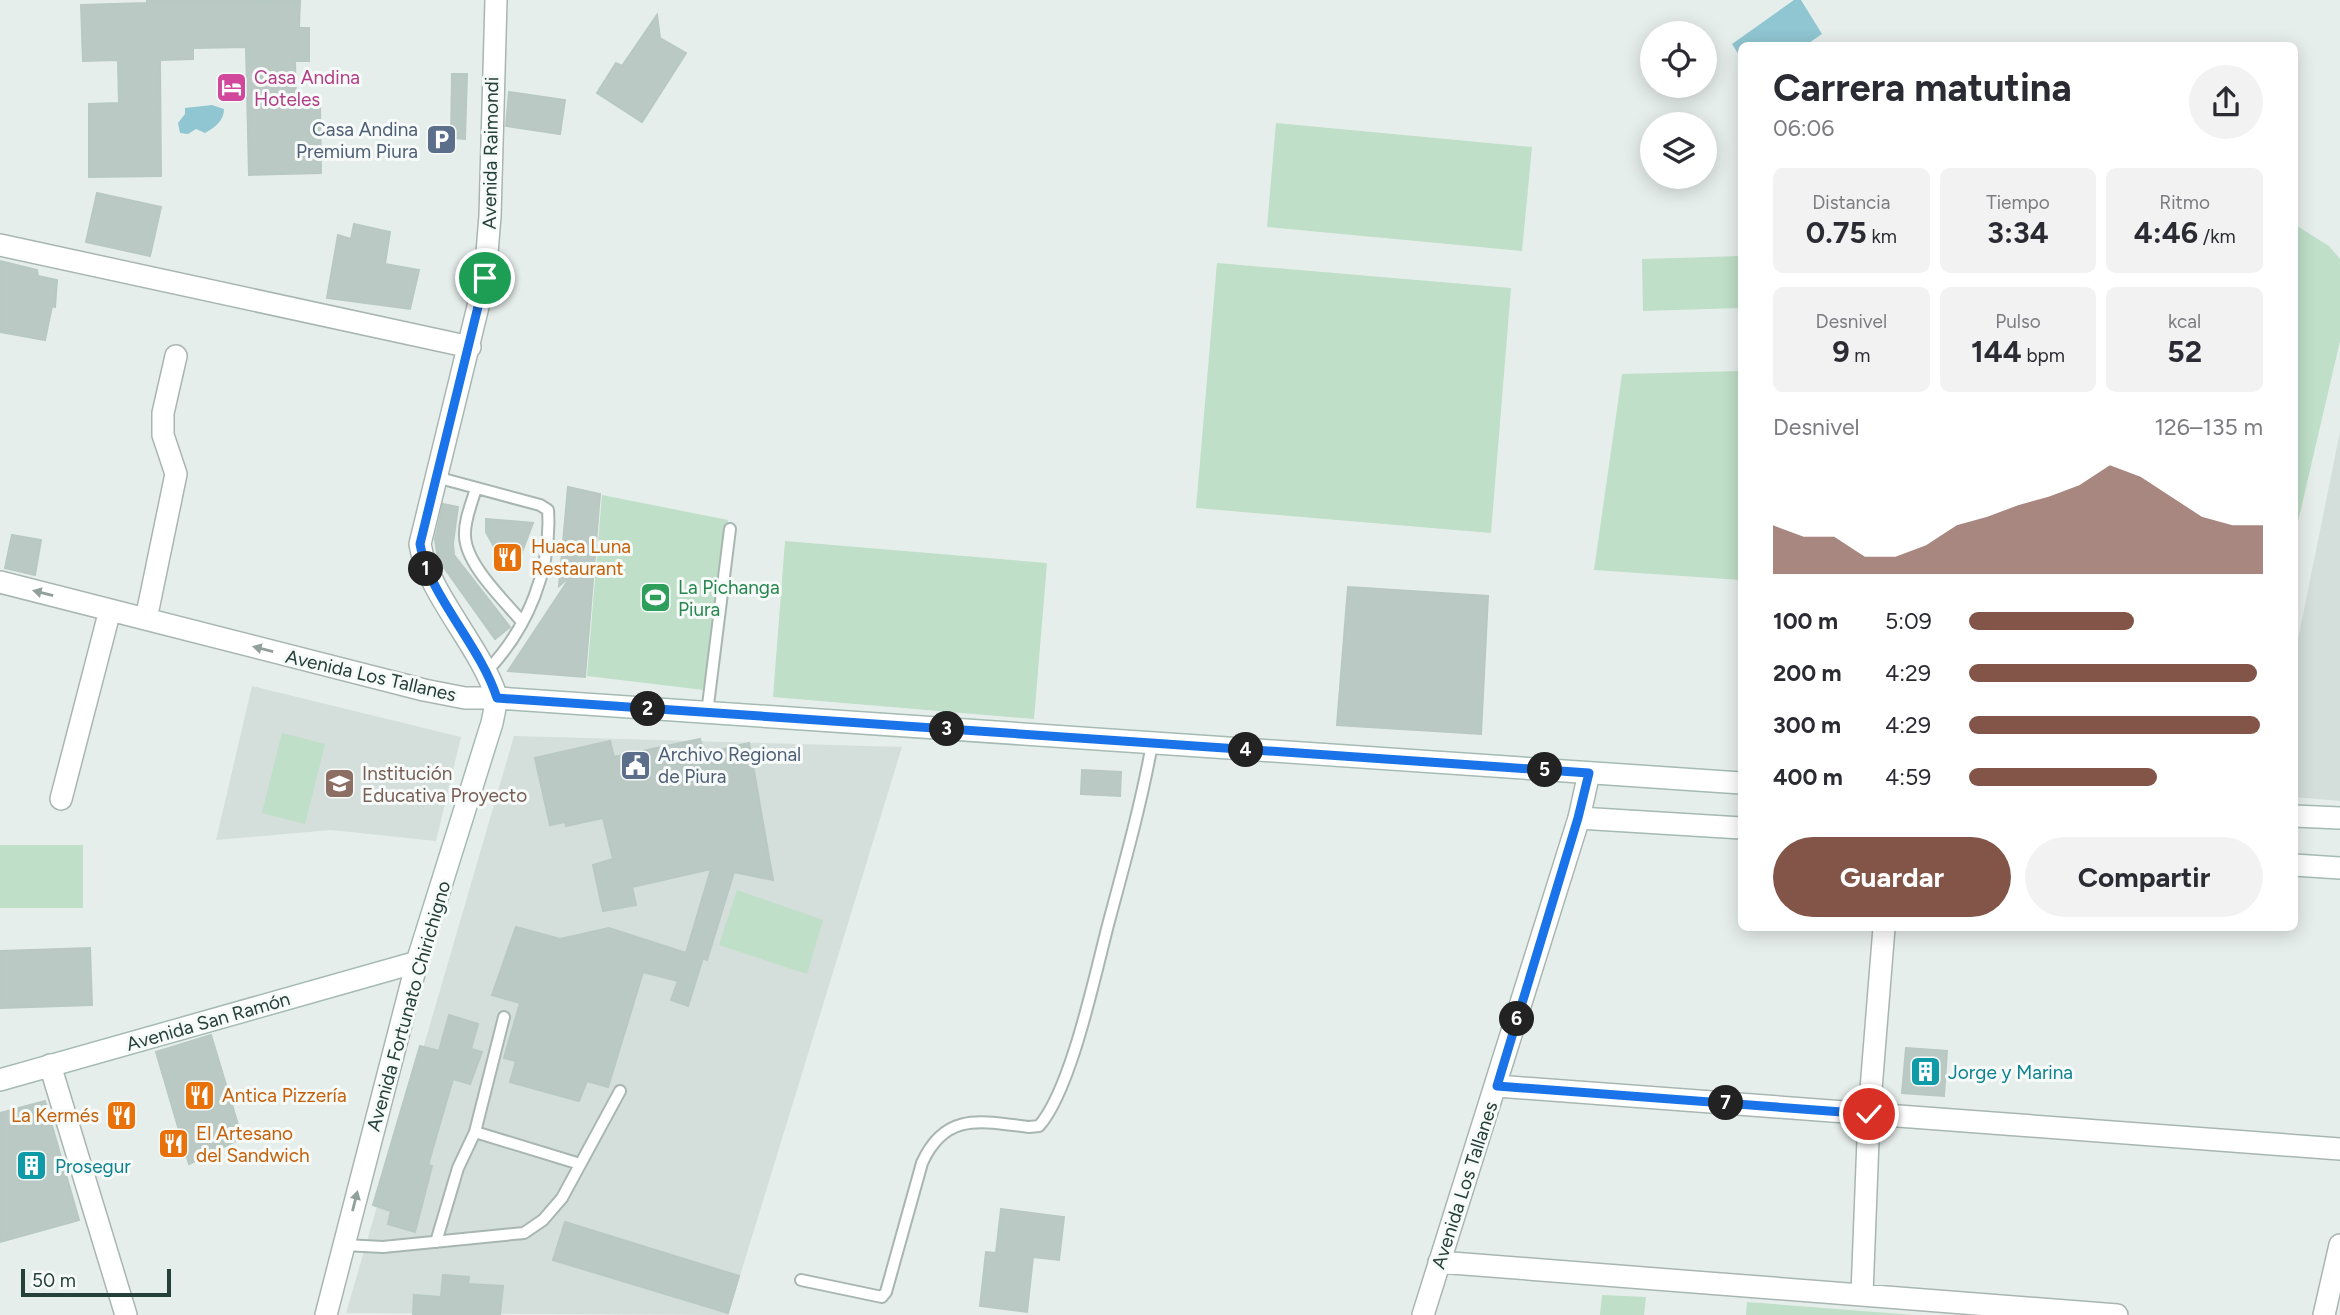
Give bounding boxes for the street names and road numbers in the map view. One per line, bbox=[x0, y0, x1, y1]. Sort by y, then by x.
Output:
street label: Avenida Raimondi bbox=[478, 77, 503, 229]
street label: Avenida Los Tallanes bbox=[283, 645, 459, 706]
street label: Avenida Fortunato Chirichigno bbox=[362, 878, 455, 1134]
street label: Avenida San Ramón bbox=[124, 987, 293, 1056]
street label: Avenida Los Tallanes bbox=[1427, 1098, 1502, 1272]

